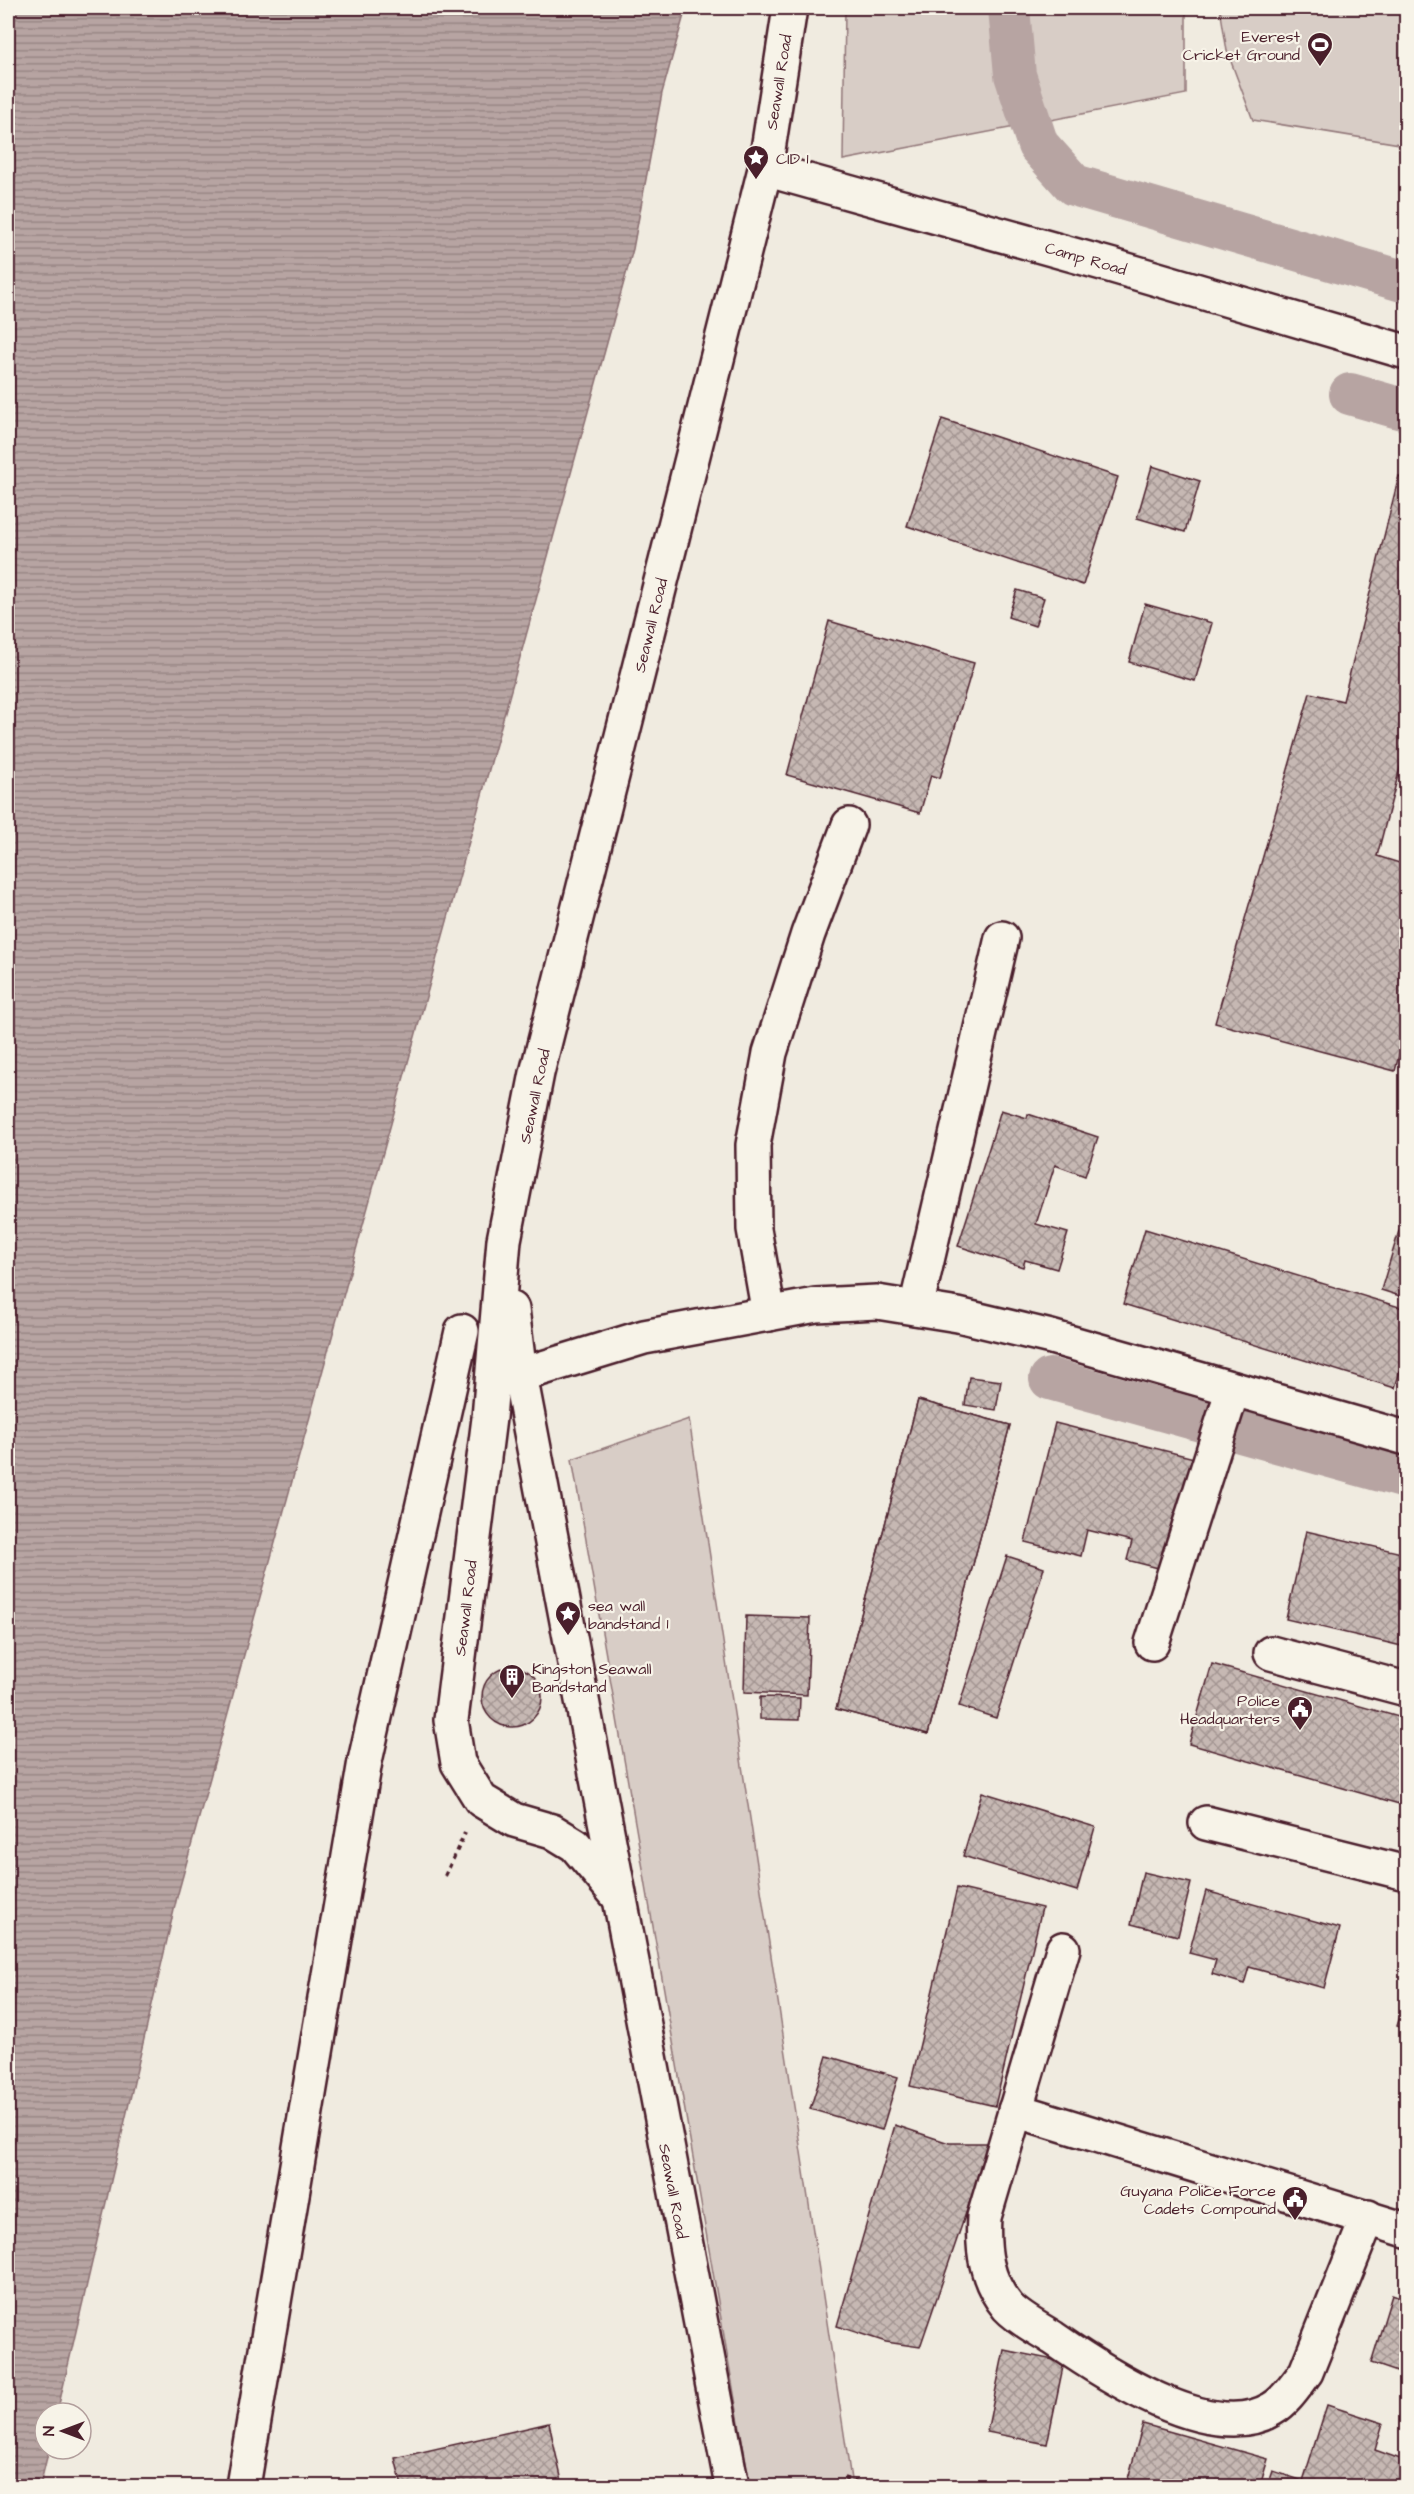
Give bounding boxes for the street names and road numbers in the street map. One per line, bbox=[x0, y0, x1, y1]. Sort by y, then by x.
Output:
street label: Seawall Road bbox=[761, 33, 797, 131]
street label: Camp Road bbox=[1042, 237, 1129, 281]
street label: Seawall Road bbox=[629, 576, 673, 675]
street label: Seawall Road bbox=[514, 1047, 556, 1146]
street label: Seawall Road bbox=[449, 1559, 483, 1657]
street label: Seawall Road bbox=[653, 2142, 693, 2241]

